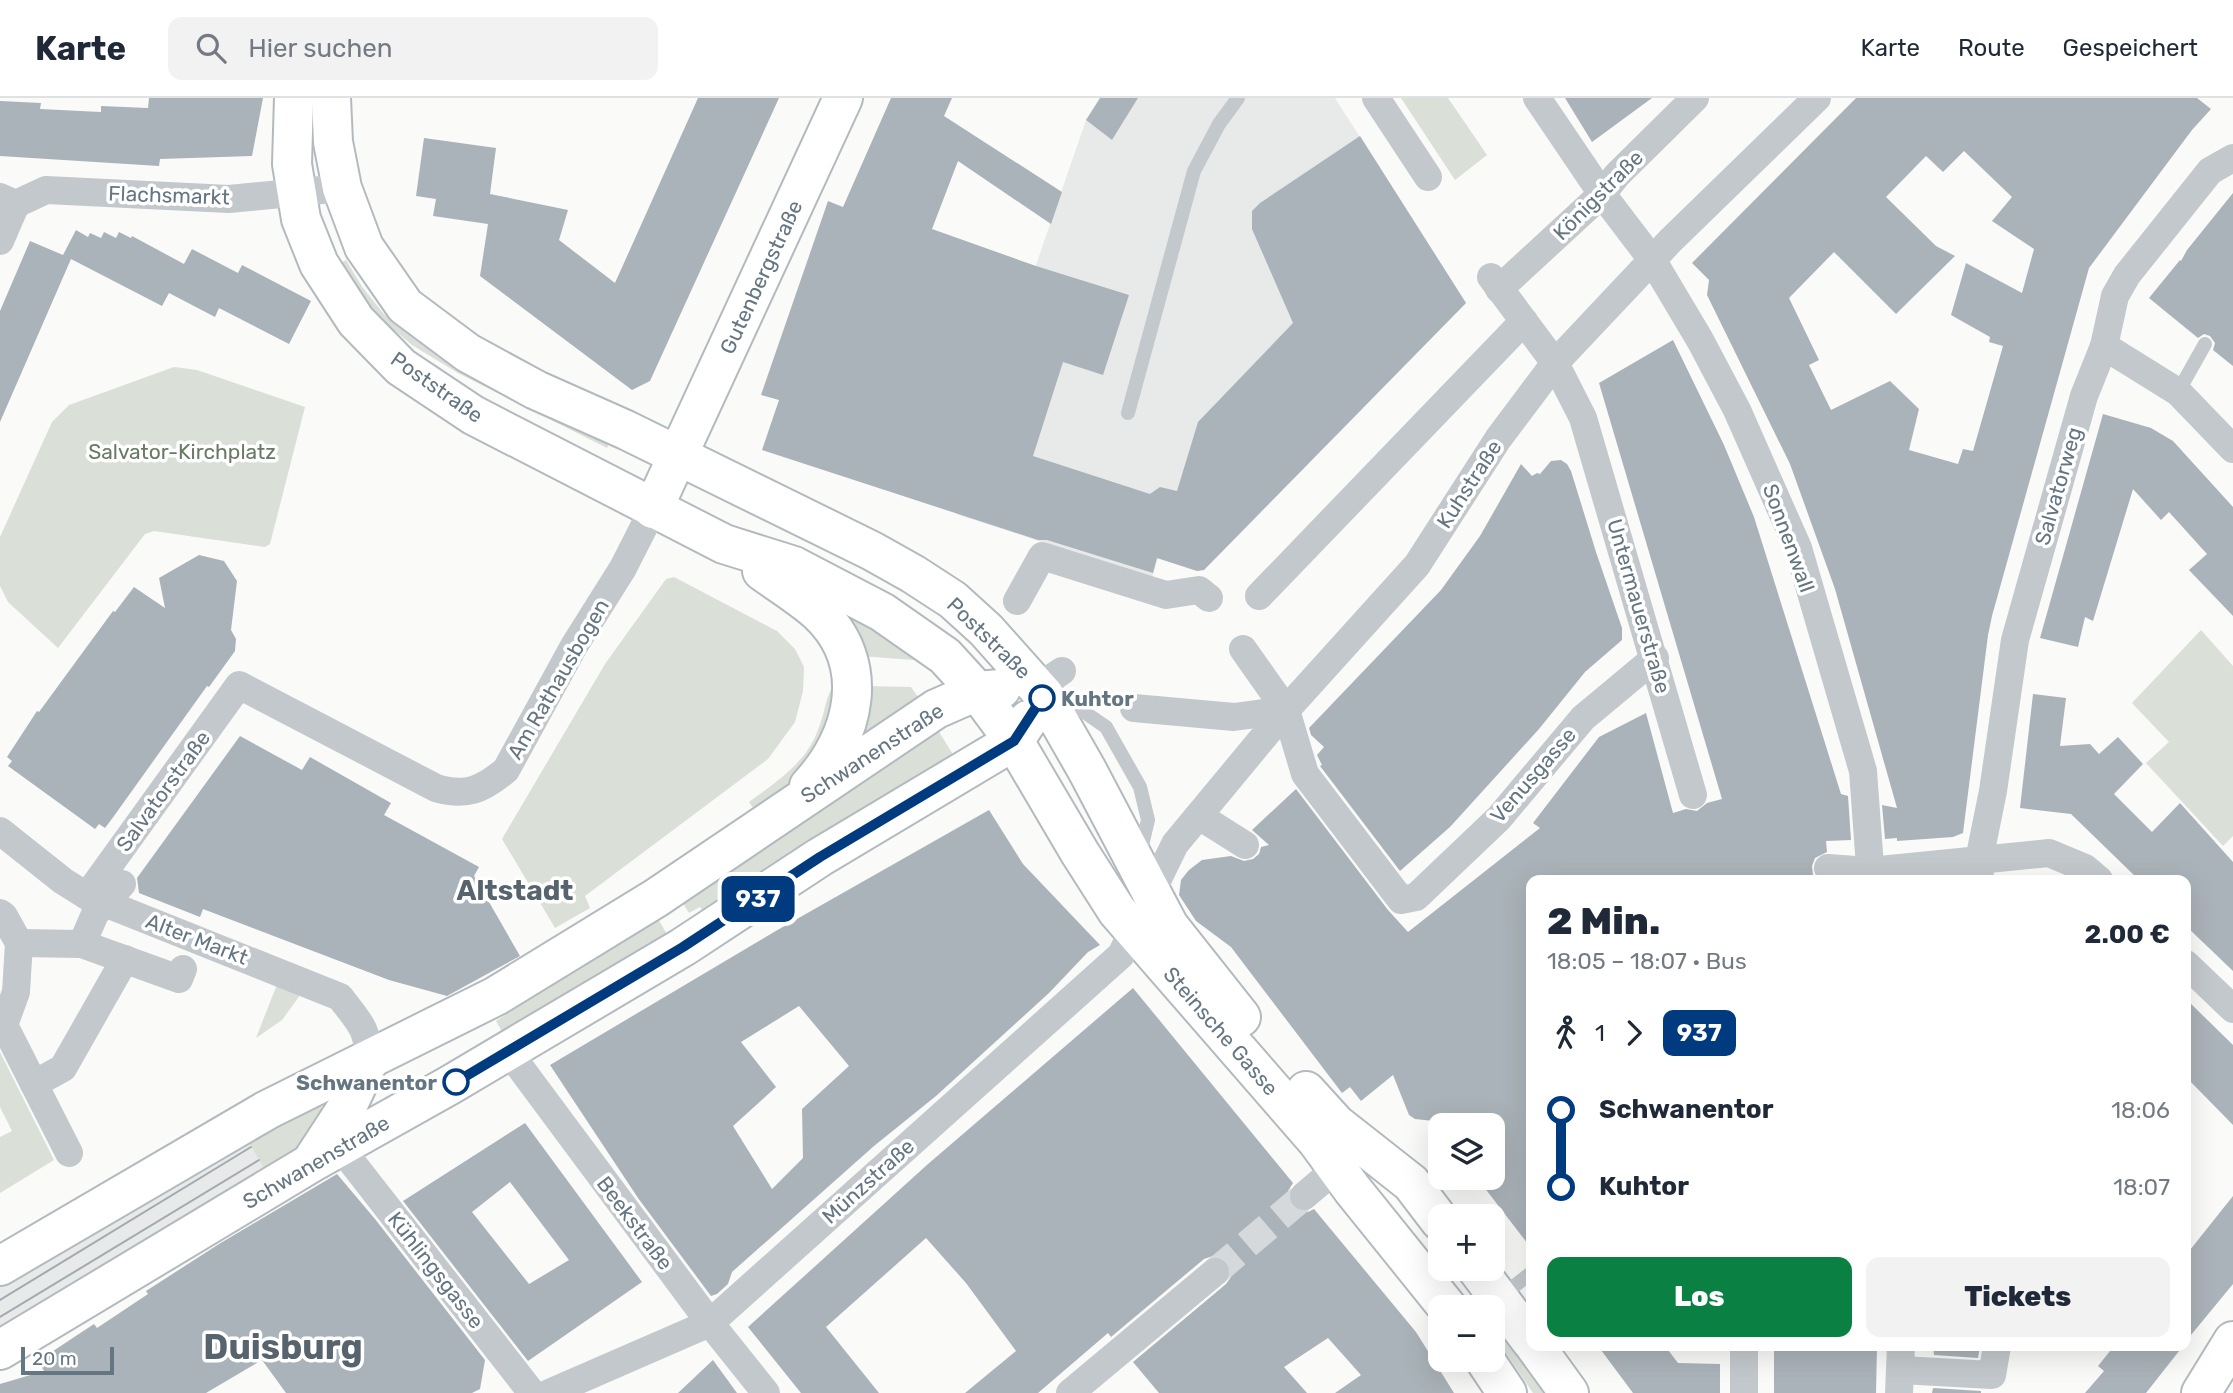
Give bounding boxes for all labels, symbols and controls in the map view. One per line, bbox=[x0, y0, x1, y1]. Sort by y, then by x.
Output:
search box bbox=[168, 17, 658, 80]
text: Karte bbox=[35, 29, 126, 68]
icon: search bbox=[192, 29, 230, 67]
text: Hier suchen bbox=[248, 33, 393, 64]
text: Karte bbox=[1861, 34, 1920, 62]
text: Route bbox=[1958, 34, 2025, 62]
text: Gespeichert bbox=[2063, 34, 2198, 62]
street label: Königstraße bbox=[1548, 145, 1648, 245]
street label: Flachsmarkt bbox=[108, 180, 230, 210]
street label: Gutenbergstraße bbox=[714, 196, 808, 358]
street label: Poststraße bbox=[386, 346, 488, 428]
street label: Salvatorweg bbox=[2029, 424, 2087, 548]
street label: Kuhstraße bbox=[1431, 435, 1507, 533]
park label: Salvator-Kirchplatz bbox=[88, 439, 276, 464]
street label: Sonnenwall bbox=[1758, 481, 1820, 595]
street label: Untermauerstraße bbox=[1602, 516, 1676, 696]
street label: Poststraße bbox=[942, 592, 1036, 684]
street label: Am Rathausbogen bbox=[502, 595, 614, 763]
marker: Kuhtor bbox=[1029, 685, 1055, 711]
place label: Kuhtor bbox=[1061, 686, 1134, 711]
street label: Schwanenstraße bbox=[796, 698, 948, 808]
street label: Venusgasse bbox=[1485, 722, 1581, 828]
street label: Salvatorstraße bbox=[111, 726, 215, 856]
district label: Altstadt bbox=[457, 874, 573, 907]
line badge: 937 bbox=[718, 876, 798, 922]
text: 937 bbox=[736, 885, 780, 913]
text: 2 Min. bbox=[1547, 898, 1660, 944]
street label: Alter Markt bbox=[143, 908, 251, 970]
text: 2.00 € bbox=[2085, 919, 2170, 950]
text: 18:05 – 18:07 · Bus bbox=[1547, 947, 1747, 975]
street label: Steinsche Gasse bbox=[1158, 962, 1284, 1100]
icon: walk bbox=[1547, 1014, 1585, 1052]
icon: forward bbox=[1615, 1014, 1653, 1052]
text: 1 bbox=[1595, 1019, 1605, 1047]
text: 937 bbox=[1677, 1019, 1722, 1047]
marker: Schwanentor bbox=[443, 1069, 469, 1095]
place label: Schwanentor bbox=[296, 1070, 437, 1095]
text: Schwanentor bbox=[1599, 1094, 1773, 1125]
text: 18:06 bbox=[2111, 1096, 2170, 1124]
street label: Schwanenstraße bbox=[238, 1110, 394, 1214]
map controls bbox=[1428, 1113, 1505, 1372]
button: layers bbox=[1428, 1113, 1505, 1190]
street label: Münzstraße bbox=[817, 1133, 919, 1229]
street label: Beekstraße bbox=[592, 1171, 678, 1275]
text: Kuhtor bbox=[1599, 1171, 1689, 1202]
text: 18:07 bbox=[2113, 1173, 2170, 1201]
button: + bbox=[1428, 1204, 1505, 1281]
street label: Kühlingsgasse bbox=[383, 1207, 489, 1333]
button: Los bbox=[1547, 1257, 1852, 1337]
button: Tickets bbox=[1866, 1257, 2170, 1337]
button: − bbox=[1428, 1295, 1505, 1372]
district label: Duisburg bbox=[203, 1326, 363, 1368]
scale bar bbox=[21, 1344, 114, 1376]
text: 20 m bbox=[32, 1347, 77, 1370]

